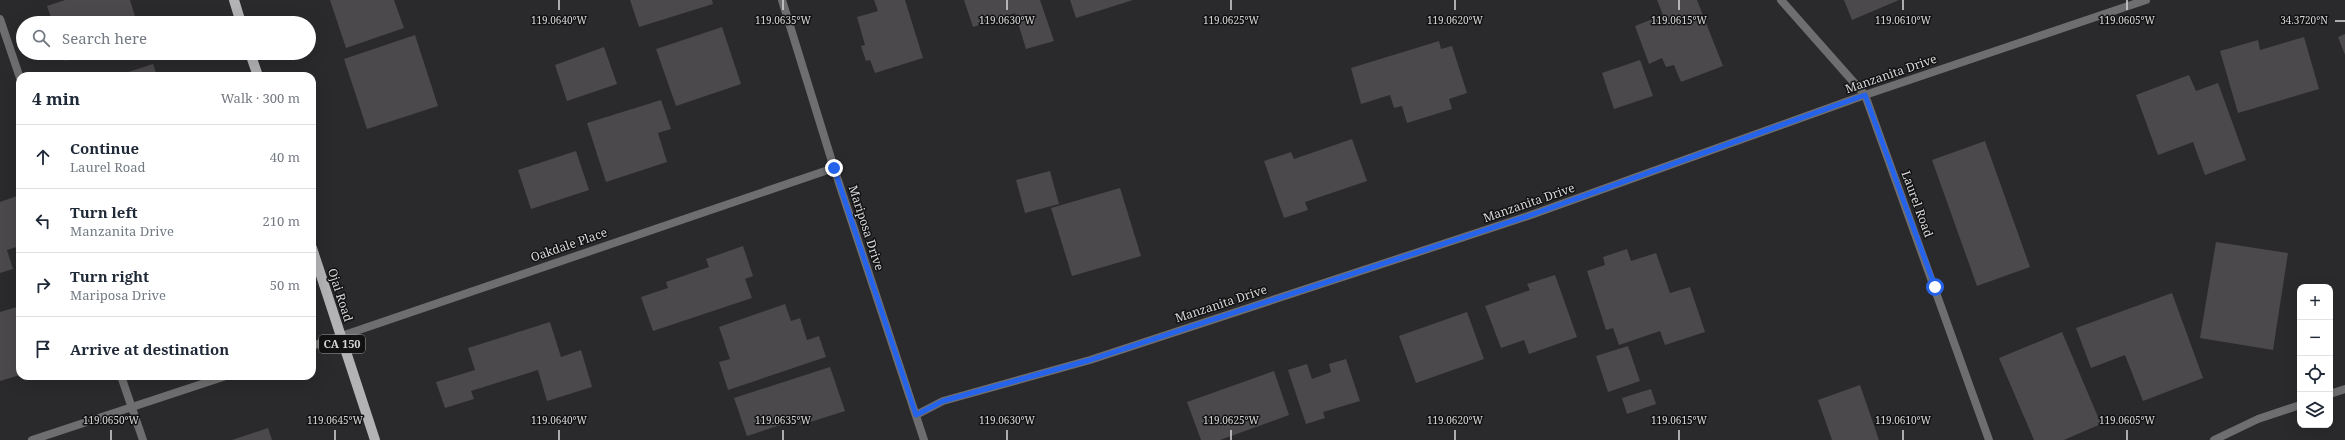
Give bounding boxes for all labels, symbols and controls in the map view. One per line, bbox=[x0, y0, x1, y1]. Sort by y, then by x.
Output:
text: 119.0640°W bbox=[531, 13, 588, 27]
text: 119.0635°W bbox=[755, 13, 812, 27]
text: 119.0630°W bbox=[979, 13, 1036, 27]
text: 119.0625°W bbox=[1203, 13, 1260, 27]
text: 119.0620°W bbox=[1427, 13, 1484, 27]
text: 119.0615°W bbox=[1651, 13, 1708, 27]
text: 119.0610°W bbox=[1875, 13, 1932, 27]
text: 119.0605°W bbox=[2099, 13, 2156, 27]
text: 34.3720°N bbox=[2280, 13, 2328, 27]
search box bbox=[16, 16, 316, 60]
icon: search bbox=[30, 27, 52, 49]
text: Search here bbox=[62, 28, 147, 48]
street label: Manzanita Drive bbox=[1843, 50, 1939, 97]
text: 4 min bbox=[32, 87, 80, 110]
text: Walk · 300 m bbox=[221, 89, 300, 107]
text: Continue bbox=[70, 138, 139, 158]
icon: ahead bbox=[32, 146, 54, 168]
text: 40 m bbox=[270, 148, 300, 166]
text: Laurel Road bbox=[70, 158, 146, 176]
route end bbox=[825, 159, 843, 177]
street label: Laurel Road bbox=[1898, 168, 1938, 240]
street label: Manzanita Drive bbox=[1481, 179, 1577, 226]
street label: Mariposa Drive bbox=[845, 183, 888, 273]
text: Turn left bbox=[70, 202, 138, 222]
icon: left bbox=[32, 210, 54, 232]
text: 210 m bbox=[263, 212, 300, 230]
text: Manzanita Drive bbox=[70, 222, 174, 240]
street label: Oakdale Place bbox=[528, 223, 609, 266]
text: Turn right bbox=[70, 266, 149, 286]
street label: Ojai Road bbox=[324, 266, 357, 324]
icon: right bbox=[32, 274, 54, 296]
text: 50 m bbox=[270, 276, 300, 294]
route start bbox=[1926, 278, 1944, 296]
street label: Manzanita Drive bbox=[1173, 281, 1269, 326]
map controls bbox=[2297, 284, 2333, 428]
button: + bbox=[2297, 284, 2333, 320]
text: Mariposa Drive bbox=[70, 286, 166, 304]
button: − bbox=[2297, 320, 2333, 356]
road number: CA 150 bbox=[319, 335, 365, 353]
icon: arrive bbox=[32, 338, 54, 360]
text: Arrive at destination bbox=[70, 339, 229, 359]
button: locate bbox=[2297, 356, 2333, 392]
button: layers bbox=[2297, 392, 2333, 428]
text: 119.0650°W bbox=[83, 413, 140, 427]
text: 119.0645°W bbox=[307, 413, 364, 427]
text: 119.0640°W bbox=[531, 413, 588, 427]
text: 119.0635°W bbox=[755, 413, 812, 427]
text: 119.0630°W bbox=[979, 413, 1036, 427]
text: 119.0625°W bbox=[1203, 413, 1260, 427]
text: 119.0620°W bbox=[1427, 413, 1484, 427]
text: 119.0615°W bbox=[1651, 413, 1708, 427]
text: 119.0610°W bbox=[1875, 413, 1932, 427]
text: 119.0605°W bbox=[2099, 413, 2156, 427]

